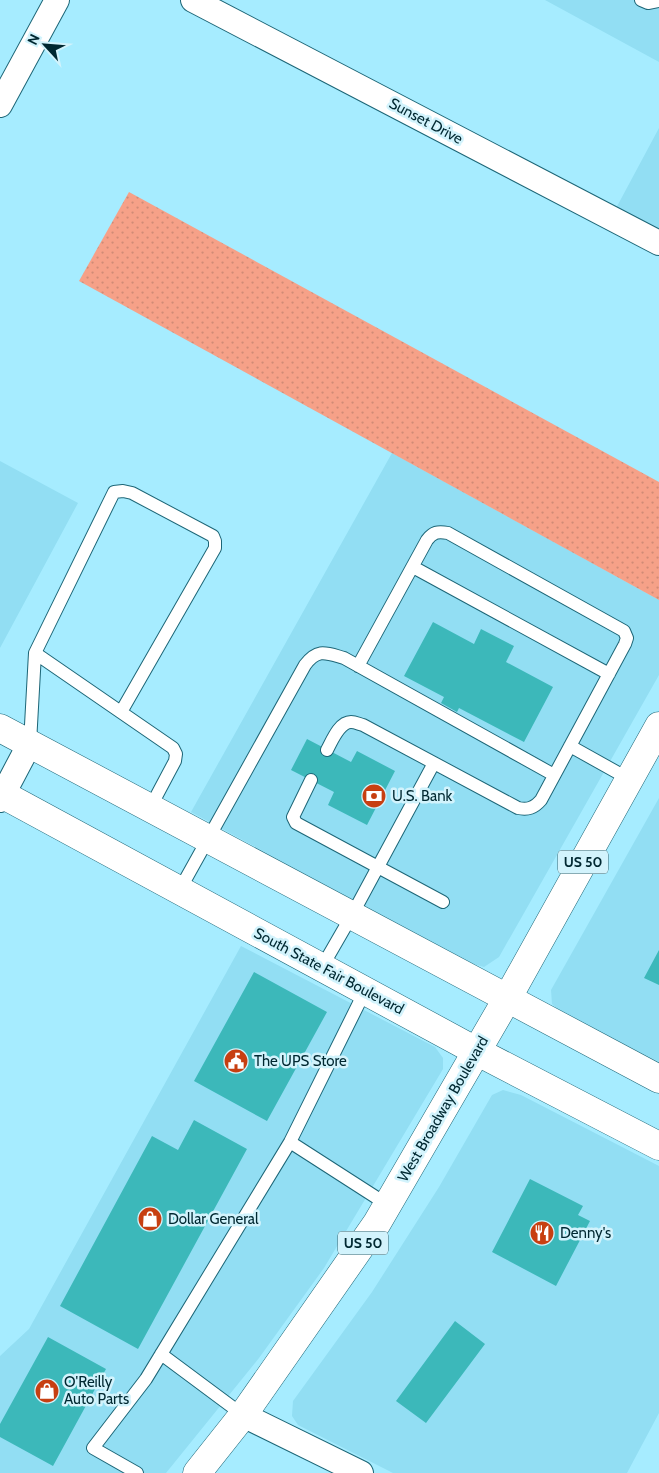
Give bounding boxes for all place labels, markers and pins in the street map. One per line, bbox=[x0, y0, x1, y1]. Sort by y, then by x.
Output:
bank icon: U.S. Bank bbox=[361, 783, 387, 809]
place label: U.S. Bank bbox=[392, 787, 453, 805]
public building icon: The UPS Store bbox=[223, 1048, 249, 1074]
place label: The UPS Store bbox=[254, 1052, 347, 1070]
shop icon: Dollar General bbox=[137, 1206, 163, 1232]
place label: Dollar General bbox=[168, 1210, 259, 1228]
restaurant icon: Denny's bbox=[529, 1220, 555, 1246]
place label: Denny's bbox=[560, 1224, 611, 1242]
place label: O'Reilly Auto Parts bbox=[64, 1373, 129, 1408]
shop icon: O'Reilly Auto Parts bbox=[34, 1378, 60, 1404]

